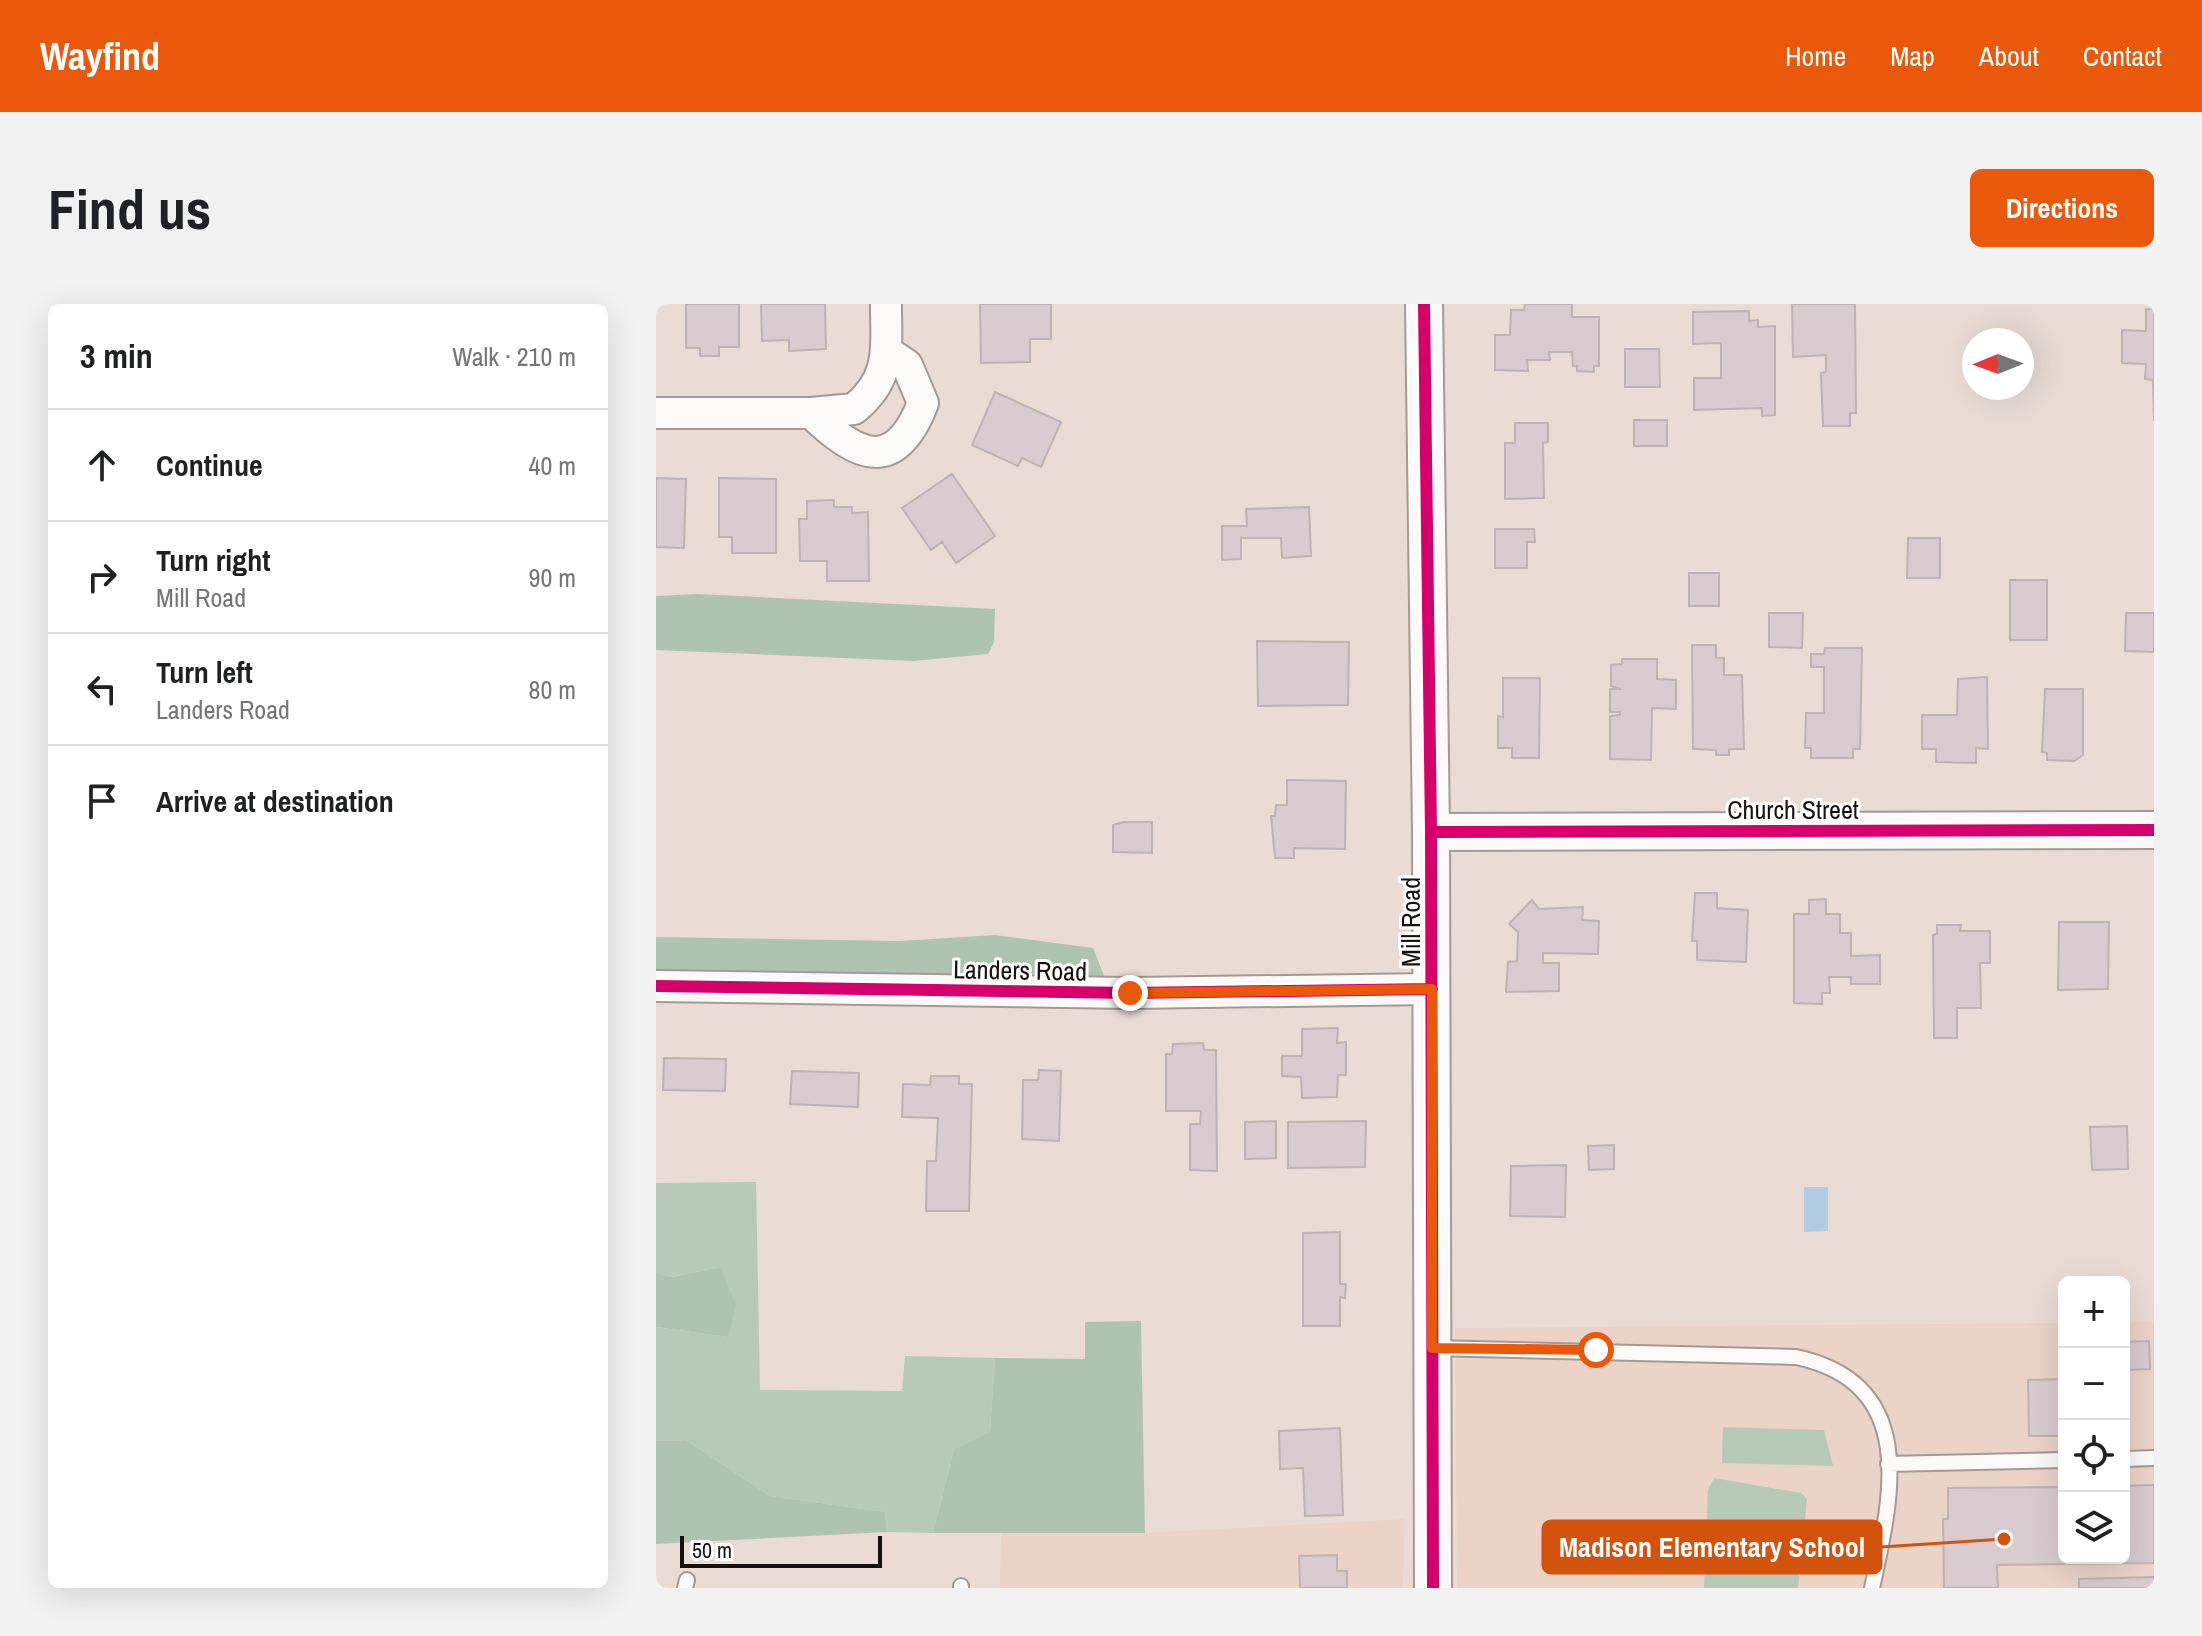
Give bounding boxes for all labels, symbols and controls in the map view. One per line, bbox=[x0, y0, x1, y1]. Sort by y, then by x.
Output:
text: Wayfind bbox=[40, 31, 160, 82]
text: Home bbox=[1785, 37, 1846, 75]
text: Map bbox=[1890, 37, 1935, 75]
text: About bbox=[1979, 37, 2039, 75]
text: Contact bbox=[2083, 37, 2162, 75]
button: Directions bbox=[1970, 169, 2154, 247]
text: Find us bbox=[48, 171, 211, 246]
north arrow bbox=[1962, 328, 2034, 400]
text: 3 min bbox=[80, 333, 153, 379]
text: Walk · 210 m bbox=[452, 339, 576, 374]
icon: ahead bbox=[80, 443, 124, 487]
text: Continue bbox=[156, 445, 263, 485]
text: 40 m bbox=[529, 448, 576, 483]
text: Turn right bbox=[156, 540, 270, 580]
icon: right bbox=[80, 555, 124, 599]
text: 90 m bbox=[529, 560, 576, 595]
text: Mill Road bbox=[156, 580, 246, 615]
text: Turn left bbox=[156, 652, 253, 692]
icon: left bbox=[80, 667, 124, 711]
text: 80 m bbox=[529, 672, 576, 707]
text: Landers Road bbox=[156, 692, 290, 727]
icon: arrive bbox=[80, 779, 124, 823]
text: Arrive at destination bbox=[156, 781, 394, 821]
street label: Church Street bbox=[1727, 792, 1859, 827]
street label: Mill Road bbox=[1393, 877, 1428, 967]
street label: Landers Road bbox=[953, 951, 1087, 989]
route end bbox=[1112, 975, 1148, 1011]
map controls bbox=[2058, 1276, 2130, 1564]
button: + bbox=[2058, 1276, 2130, 1348]
route start bbox=[1578, 1332, 1614, 1368]
button: − bbox=[2058, 1348, 2130, 1420]
button: locate bbox=[2058, 1420, 2130, 1492]
button: layers bbox=[2058, 1492, 2130, 1564]
callout: Madison Elementary School bbox=[1543, 1521, 1881, 1573]
text: Madison Elementary School bbox=[1559, 1528, 1865, 1566]
scale bar bbox=[680, 1532, 882, 1568]
text: 50 m bbox=[692, 1535, 732, 1565]

